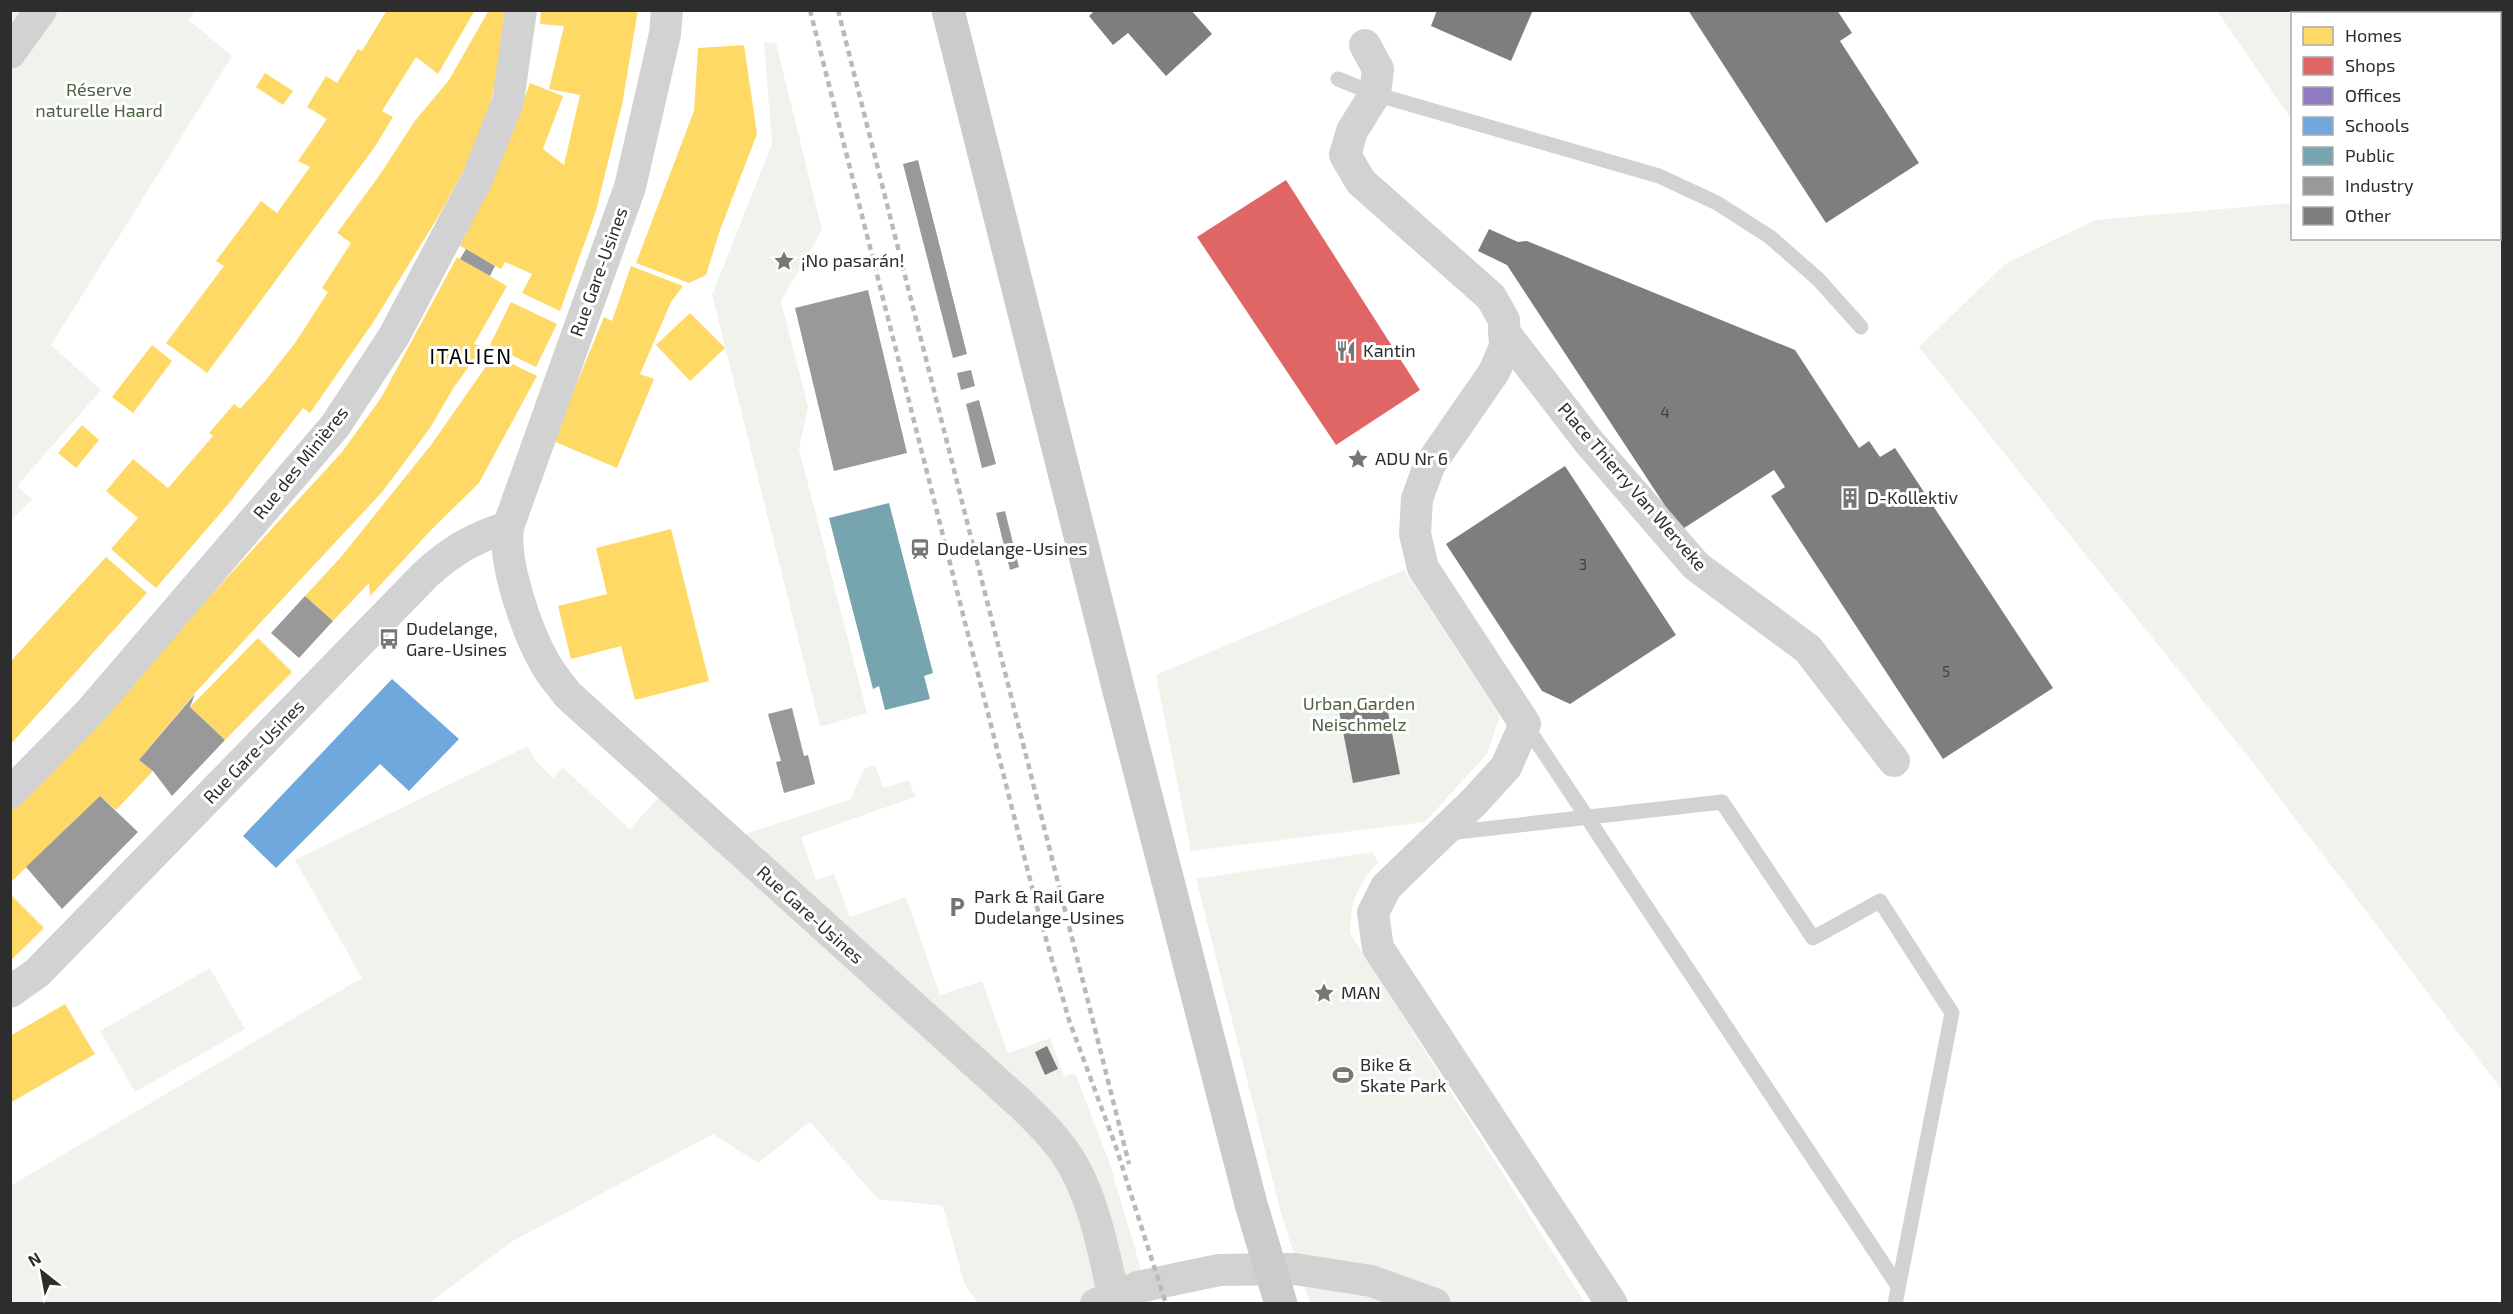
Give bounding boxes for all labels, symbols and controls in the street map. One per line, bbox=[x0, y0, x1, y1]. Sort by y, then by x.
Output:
legend bbox=[2291, 12, 2501, 240]
text: Homes bbox=[2345, 24, 2402, 46]
text: Shops bbox=[2345, 54, 2395, 76]
park label: Réserve naturelle Haard bbox=[35, 78, 163, 121]
text: Offices bbox=[2345, 84, 2401, 106]
text: Schools bbox=[2345, 114, 2409, 136]
text: Public bbox=[2345, 144, 2395, 166]
text: Industry bbox=[2345, 174, 2414, 196]
street label: Rue Gare-Usines bbox=[564, 204, 632, 339]
text: Other bbox=[2345, 204, 2391, 226]
place icon: ¡No pasarán! bbox=[772, 249, 796, 273]
place label: ¡No pasarán! bbox=[801, 249, 904, 271]
restaurant icon: Kantin bbox=[1334, 339, 1358, 363]
place label: Kantin bbox=[1363, 339, 1416, 361]
district label: ITALIEN bbox=[430, 343, 512, 368]
street label: Place Thierry Van Werveke bbox=[1554, 398, 1712, 575]
street label: Rue des Minières bbox=[248, 401, 352, 523]
house number: 4 bbox=[1660, 403, 1670, 421]
place icon: ADU Nr 6 bbox=[1346, 447, 1370, 471]
place label: ADU Nr 6 bbox=[1375, 447, 1448, 469]
building icon: D-Kollektiv bbox=[1838, 486, 1862, 510]
place label: D-Kollektiv bbox=[1867, 486, 1959, 508]
station icon: Dudelange-Usines bbox=[908, 537, 932, 561]
place label: Dudelange-Usines bbox=[937, 537, 1087, 559]
house number: 3 bbox=[1579, 555, 1587, 573]
place label: Dudelange, Gare-Usines bbox=[406, 617, 507, 660]
bus stop icon: Dudelange, Gare-Usines bbox=[377, 627, 401, 651]
house number: 5 bbox=[1942, 662, 1950, 680]
park label: Urban Garden Neischmelz bbox=[1303, 692, 1415, 735]
street label: Rue Gare-Usines bbox=[198, 695, 308, 808]
street label: Rue Gare-Usines bbox=[753, 861, 869, 968]
place label: Park & Rail Gare Dudelange-Usines bbox=[974, 885, 1124, 928]
parking icon: Park & Rail Gare Dudelange-Usines bbox=[945, 895, 969, 919]
place icon: MAN bbox=[1312, 981, 1336, 1005]
place label: MAN bbox=[1341, 981, 1381, 1003]
place label: Bike & Skate Park bbox=[1360, 1053, 1447, 1096]
sports icon: Bike & Skate Park bbox=[1331, 1063, 1355, 1087]
north arrow bbox=[12, 1242, 72, 1302]
text: N bbox=[24, 1248, 44, 1270]

